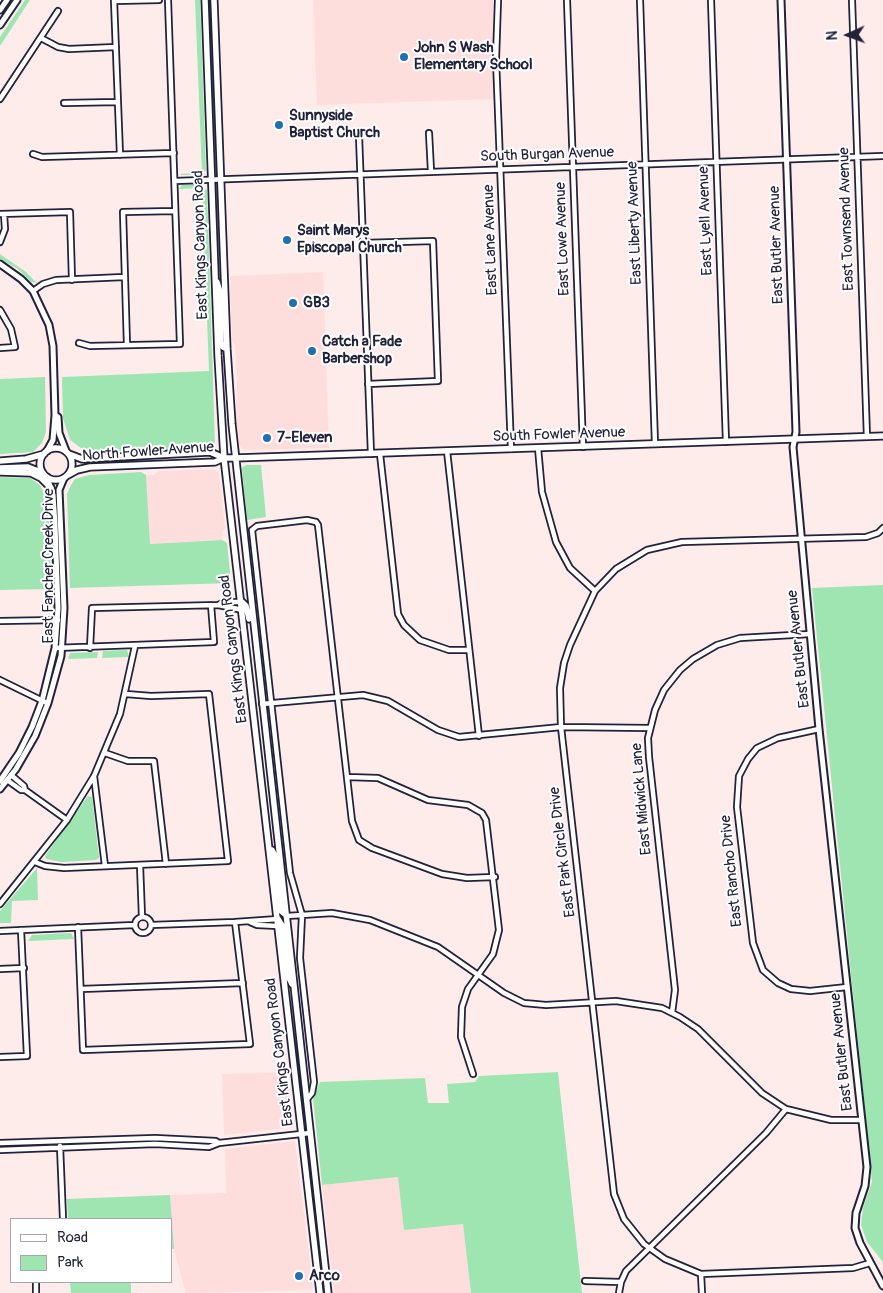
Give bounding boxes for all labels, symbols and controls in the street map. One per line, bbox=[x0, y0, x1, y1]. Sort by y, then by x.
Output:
north arrow bbox=[823, 10, 873, 60]
text: N bbox=[824, 31, 841, 41]
place label: John S Wash Elementary School bbox=[414, 39, 532, 74]
marker: John S Wash Elementary School bbox=[398, 51, 410, 63]
place label: Sunnyside Baptist Church bbox=[289, 107, 380, 142]
marker: Sunnyside Baptist Church bbox=[273, 119, 285, 131]
street label: South Burgan Avenue bbox=[480, 144, 614, 166]
street label: East Townsend Avenue bbox=[835, 147, 859, 291]
street label: East Liberty Avenue bbox=[624, 161, 646, 285]
street label: East Lyell Avenue bbox=[695, 166, 717, 276]
street label: East Kings Canyon Road bbox=[189, 170, 213, 320]
street label: East Lowe Avenue bbox=[552, 182, 574, 296]
street label: East Lane Avenue bbox=[480, 184, 502, 296]
street label: East Butler Avenue bbox=[766, 185, 788, 305]
place label: Saint Marys Episcopal Church bbox=[297, 222, 402, 257]
marker: Saint Marys Episcopal Church bbox=[281, 234, 293, 246]
place label: GB3 bbox=[303, 294, 330, 312]
marker: GB3 bbox=[287, 297, 299, 309]
place label: Catch a Fade Barbershop bbox=[322, 333, 402, 368]
marker: Catch a Fade Barbershop bbox=[306, 345, 318, 357]
street label: South Fowler Avenue bbox=[492, 424, 626, 446]
place label: 7-Eleven bbox=[277, 429, 332, 447]
marker: 7-Eleven bbox=[261, 432, 273, 444]
street label: North Fowler Avenue bbox=[82, 438, 214, 466]
street label: East Fancher Creek Drive bbox=[40, 488, 58, 644]
street label: East Kings Canyon Road bbox=[216, 574, 252, 724]
street label: East Butler Avenue bbox=[784, 589, 814, 709]
street label: East Midwick Lane bbox=[628, 742, 656, 856]
street label: East Park Circle Drive bbox=[546, 786, 580, 918]
street label: East Rancho Drive bbox=[717, 814, 747, 928]
street label: East Kings Canyon Road bbox=[262, 977, 298, 1127]
street label: East Butler Avenue bbox=[827, 992, 857, 1112]
legend bbox=[10, 1218, 172, 1283]
text: Road bbox=[57, 1228, 88, 1247]
text: Park bbox=[57, 1253, 83, 1272]
place label: Arco bbox=[309, 1267, 340, 1285]
marker: Arco bbox=[293, 1270, 305, 1282]

